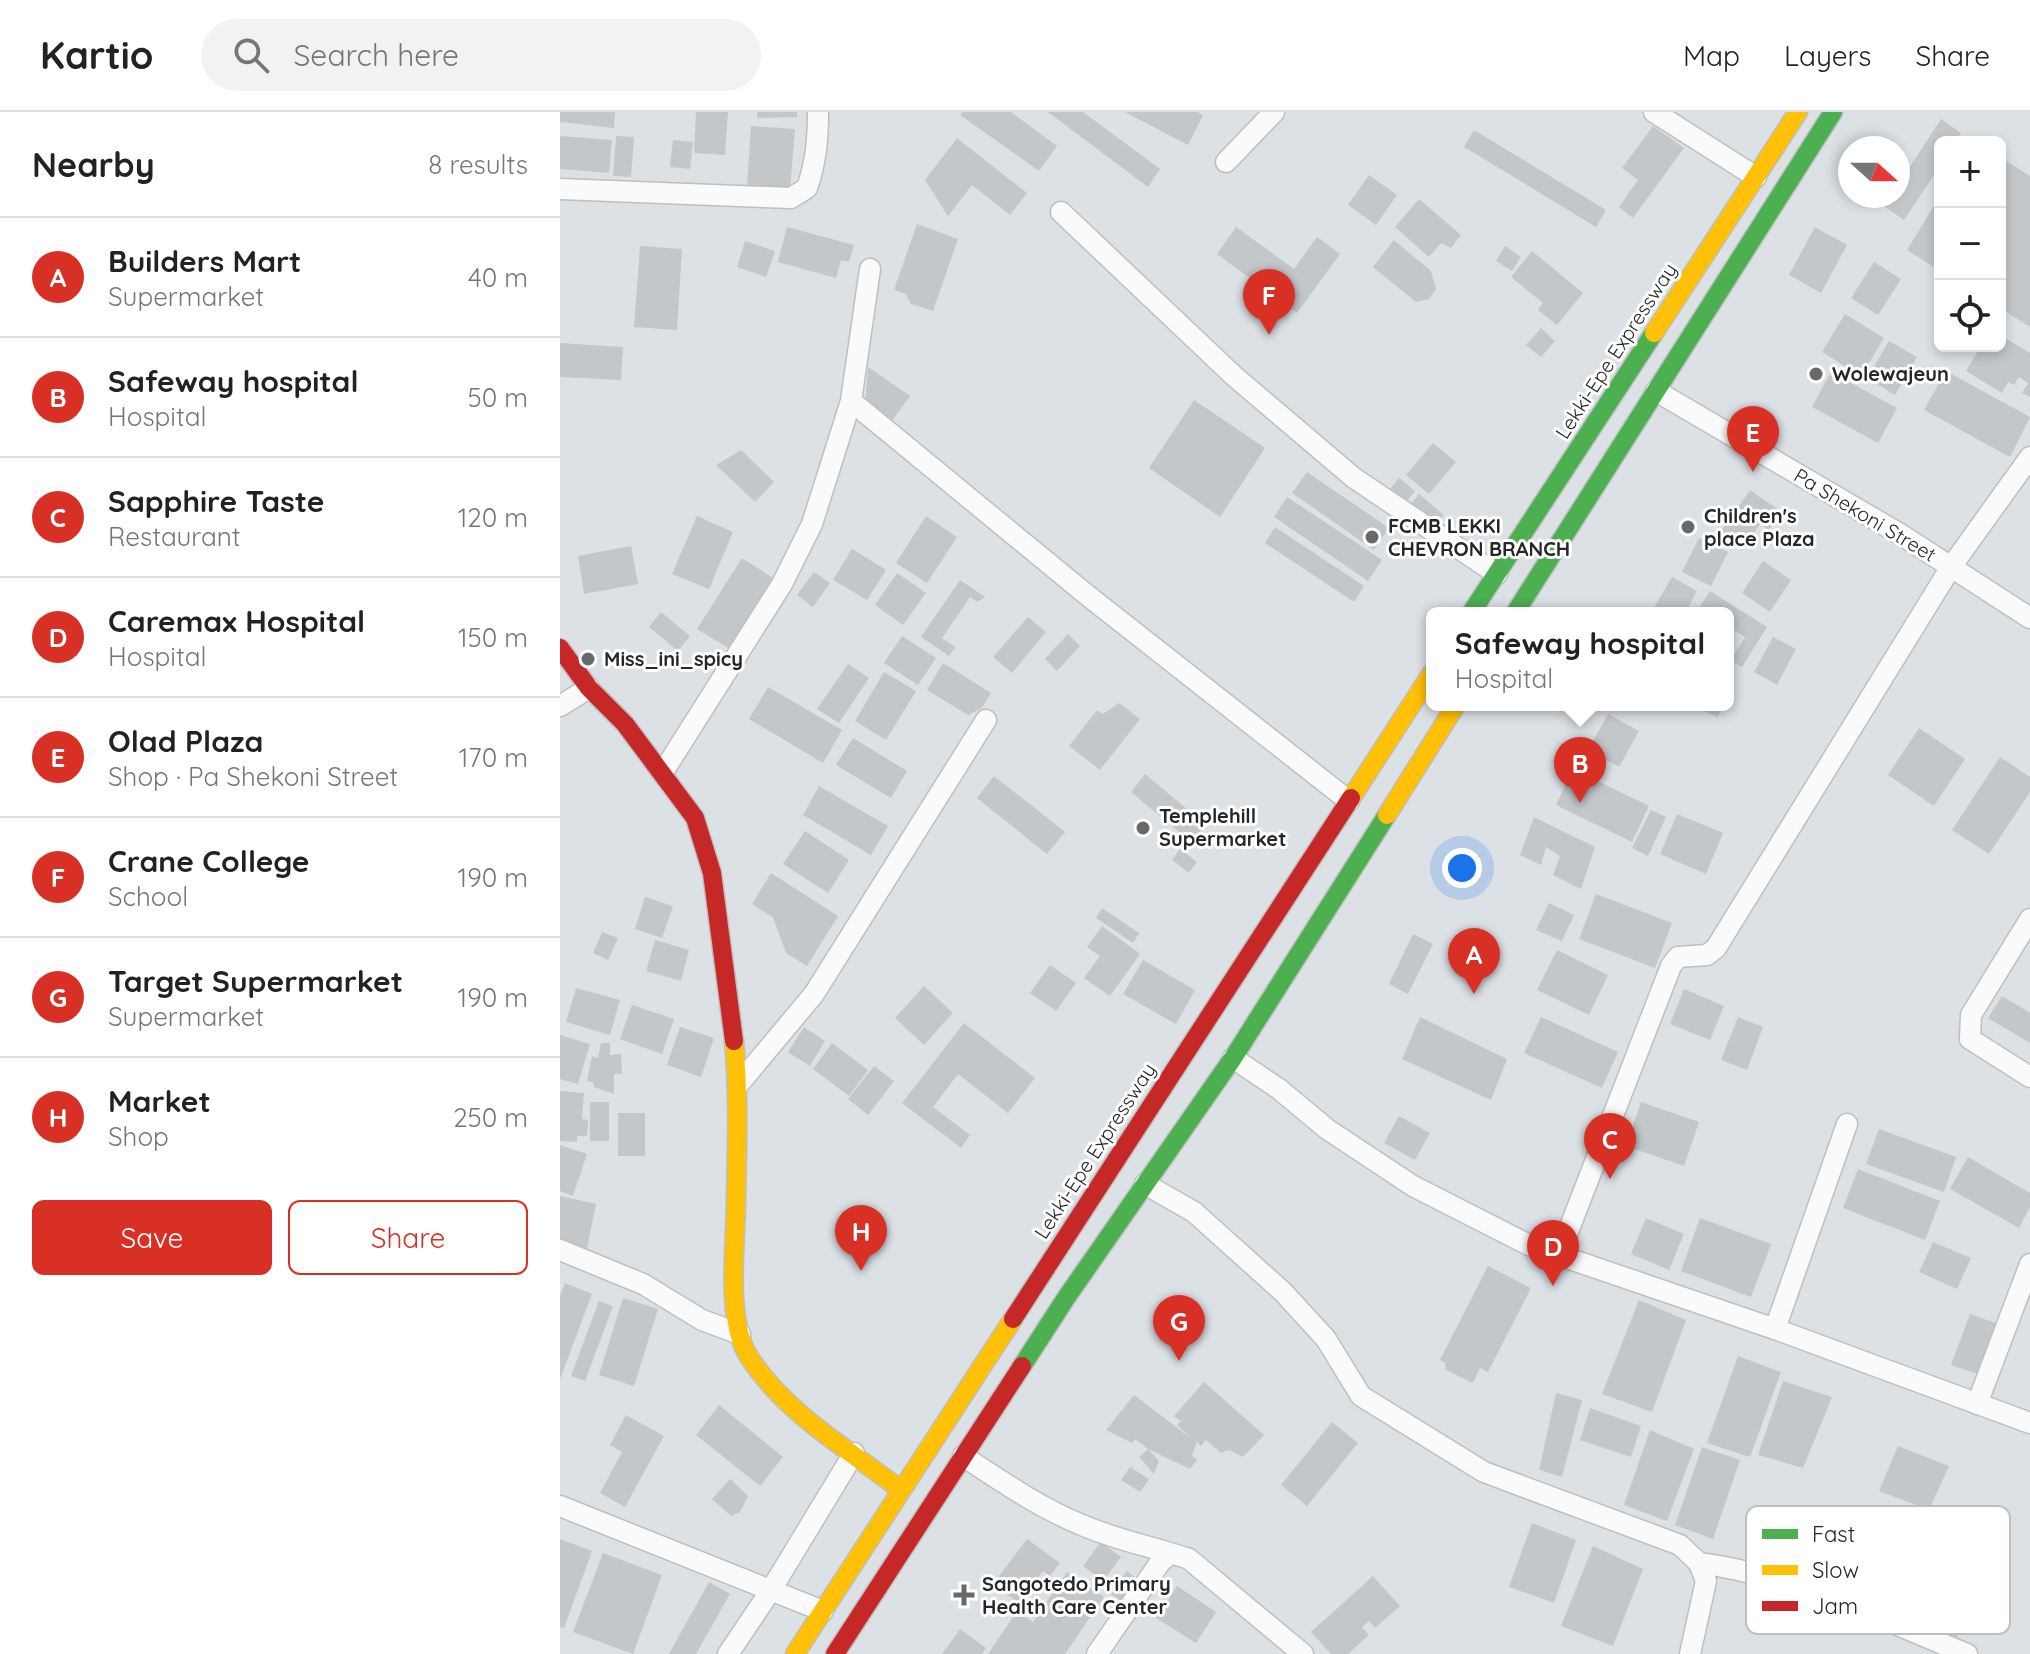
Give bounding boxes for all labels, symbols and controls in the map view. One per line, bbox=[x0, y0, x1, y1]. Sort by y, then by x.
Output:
search box bbox=[201, 19, 761, 91]
text: Kartio bbox=[40, 31, 153, 79]
icon: search bbox=[229, 33, 273, 77]
text: Search here bbox=[293, 36, 459, 74]
text: Map bbox=[1683, 38, 1740, 73]
text: Layers bbox=[1784, 38, 1871, 73]
text: Share bbox=[1915, 38, 1990, 73]
north arrow bbox=[1838, 136, 1910, 208]
map controls bbox=[1934, 136, 2006, 352]
button: + bbox=[1934, 136, 2006, 208]
text: Nearby bbox=[32, 143, 155, 186]
text: 8 results bbox=[428, 148, 528, 181]
button: − bbox=[1934, 208, 2006, 280]
text: Builders Mart bbox=[108, 242, 301, 280]
street label: Lekki-Epe Expressway bbox=[1549, 258, 1682, 443]
text: A bbox=[50, 261, 66, 294]
text: 40 m bbox=[468, 261, 528, 294]
pin: F bbox=[1243, 269, 1295, 335]
text: Supermarket bbox=[108, 280, 264, 313]
button: locate bbox=[1934, 280, 2006, 352]
place label: Wolewajeun bbox=[1832, 361, 1949, 386]
text: Safeway hospital bbox=[108, 362, 359, 400]
marker: Wolewajeun bbox=[1807, 365, 1825, 383]
text: B bbox=[49, 381, 67, 414]
text: 50 m bbox=[468, 381, 528, 414]
text: Hospital bbox=[108, 400, 207, 433]
pin: E bbox=[1727, 406, 1779, 472]
street label: Pa Shekoni Street bbox=[1790, 462, 1941, 567]
text: Sapphire Taste bbox=[108, 482, 324, 520]
text: C bbox=[50, 501, 66, 534]
text: 120 m bbox=[458, 501, 528, 534]
place label: Children's place Plaza bbox=[1704, 503, 1815, 551]
place label: FCMB LEKKI CHEVRON BRANCH bbox=[1388, 513, 1570, 561]
marker: Children's place Plaza bbox=[1679, 518, 1697, 536]
text: Restaurant bbox=[108, 520, 241, 553]
marker: FCMB LEKKI CHEVRON BRANCH bbox=[1363, 528, 1381, 546]
text: Caremax Hospital bbox=[108, 602, 365, 640]
popup bbox=[1426, 607, 1734, 711]
text: D bbox=[49, 621, 67, 654]
text: 150 m bbox=[458, 621, 528, 654]
text: Safeway hospital bbox=[1455, 624, 1705, 662]
text: Hospital bbox=[108, 640, 207, 673]
place label: Miss_ini_spicy bbox=[604, 646, 743, 671]
marker: Miss_ini_spicy bbox=[579, 650, 597, 668]
text: Hospital bbox=[1455, 662, 1553, 695]
text: Olad Plaza bbox=[108, 722, 263, 760]
pin: B bbox=[1554, 737, 1606, 803]
text: E bbox=[51, 741, 65, 774]
text: 170 m bbox=[459, 741, 528, 774]
text: Shop · Pa Shekoni Street bbox=[108, 760, 398, 793]
place label: Templehill Supermarket bbox=[1159, 803, 1286, 851]
marker: Templehill Supermarket bbox=[1134, 819, 1152, 837]
text: Crane College bbox=[108, 842, 310, 880]
your location bbox=[1442, 848, 1482, 888]
text: F bbox=[51, 861, 65, 894]
text: 190 m bbox=[458, 861, 528, 894]
text: School bbox=[108, 880, 188, 913]
pin: A bbox=[1448, 928, 1500, 994]
text: Target Supermarket bbox=[108, 962, 403, 1000]
text: G bbox=[49, 981, 67, 1014]
text: 190 m bbox=[458, 981, 528, 1014]
text: Supermarket bbox=[108, 1000, 264, 1033]
street label: Lekki-Epe Expressway bbox=[1028, 1058, 1161, 1243]
text: Market bbox=[108, 1082, 211, 1120]
text: H bbox=[49, 1101, 67, 1134]
text: 250 m bbox=[453, 1101, 528, 1134]
pin: C bbox=[1584, 1113, 1636, 1179]
text: Shop bbox=[108, 1120, 169, 1153]
button: Save bbox=[32, 1200, 272, 1275]
button: Share bbox=[288, 1200, 528, 1275]
pin: H bbox=[835, 1205, 887, 1271]
pin: D bbox=[1527, 1220, 1579, 1286]
pin: G bbox=[1153, 1295, 1205, 1361]
legend bbox=[1746, 1506, 2010, 1634]
text: Fast bbox=[1812, 1520, 1855, 1548]
text: Slow bbox=[1812, 1556, 1859, 1584]
place label: Sangotedo Primary Health Care Center bbox=[982, 1571, 1171, 1619]
marker: Sangotedo Primary Health Care Center bbox=[953, 1584, 975, 1606]
text: Jam bbox=[1812, 1592, 1858, 1620]

